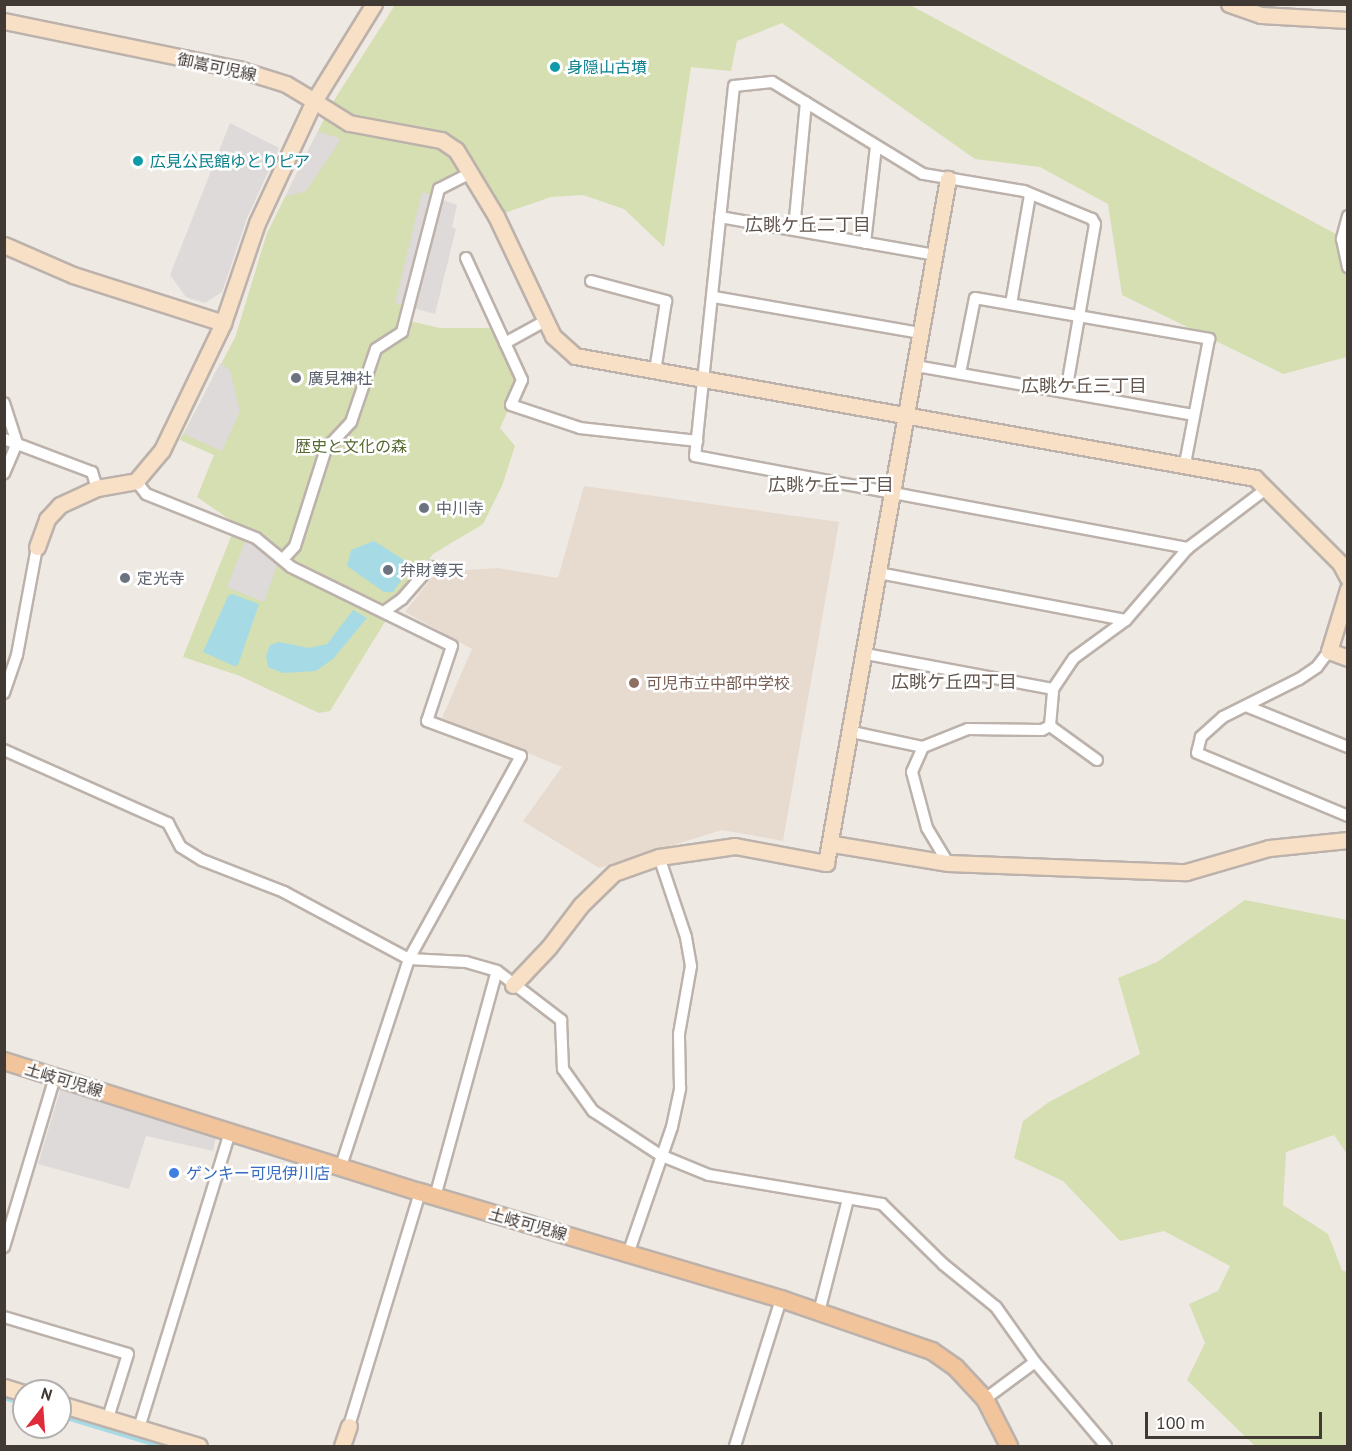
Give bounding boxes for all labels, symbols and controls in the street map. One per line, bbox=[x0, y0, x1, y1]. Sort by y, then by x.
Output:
street label: 御嵩可児線 bbox=[176, 49, 258, 85]
place label: 身隠山古墳 bbox=[567, 57, 647, 77]
marker: 身隠山古墳 bbox=[548, 60, 562, 74]
place label: 広見公民館ゆとりピア bbox=[150, 151, 310, 171]
marker: 広見公民館ゆとりピア bbox=[131, 154, 145, 168]
district label: 広眺ケ丘二丁目 bbox=[745, 214, 871, 236]
place label: 廣見神社 bbox=[308, 368, 372, 388]
marker: 廣見神社 bbox=[289, 371, 303, 385]
district label: 広眺ケ丘三丁目 bbox=[1021, 375, 1147, 397]
park label: 歴史と文化の森 bbox=[295, 436, 407, 456]
district label: 広眺ケ丘一丁目 bbox=[768, 474, 894, 496]
place label: 中川寺 bbox=[436, 498, 484, 518]
marker: 中川寺 bbox=[417, 501, 431, 515]
place label: 弁財尊天 bbox=[400, 560, 464, 580]
marker: 弁財尊天 bbox=[381, 563, 395, 577]
place label: 定光寺 bbox=[137, 568, 185, 588]
marker: 定光寺 bbox=[118, 571, 132, 585]
district label: 広眺ケ丘四丁目 bbox=[891, 671, 1017, 693]
place label: 可児市立中部中学校 bbox=[646, 673, 790, 693]
marker: 可児市立中部中学校 bbox=[627, 676, 641, 690]
street label: 土岐可児線 bbox=[23, 1059, 105, 1101]
place label: ゲンキー可児伊川店 bbox=[186, 1163, 330, 1183]
marker: ゲンキー可児伊川店 bbox=[167, 1166, 181, 1180]
street label: 土岐可児線 bbox=[487, 1204, 569, 1244]
north arrow bbox=[12, 1379, 72, 1439]
text: N bbox=[39, 1383, 55, 1405]
scale bar bbox=[1148, 1400, 1325, 1438]
text: 100 m bbox=[1156, 1411, 1205, 1434]

